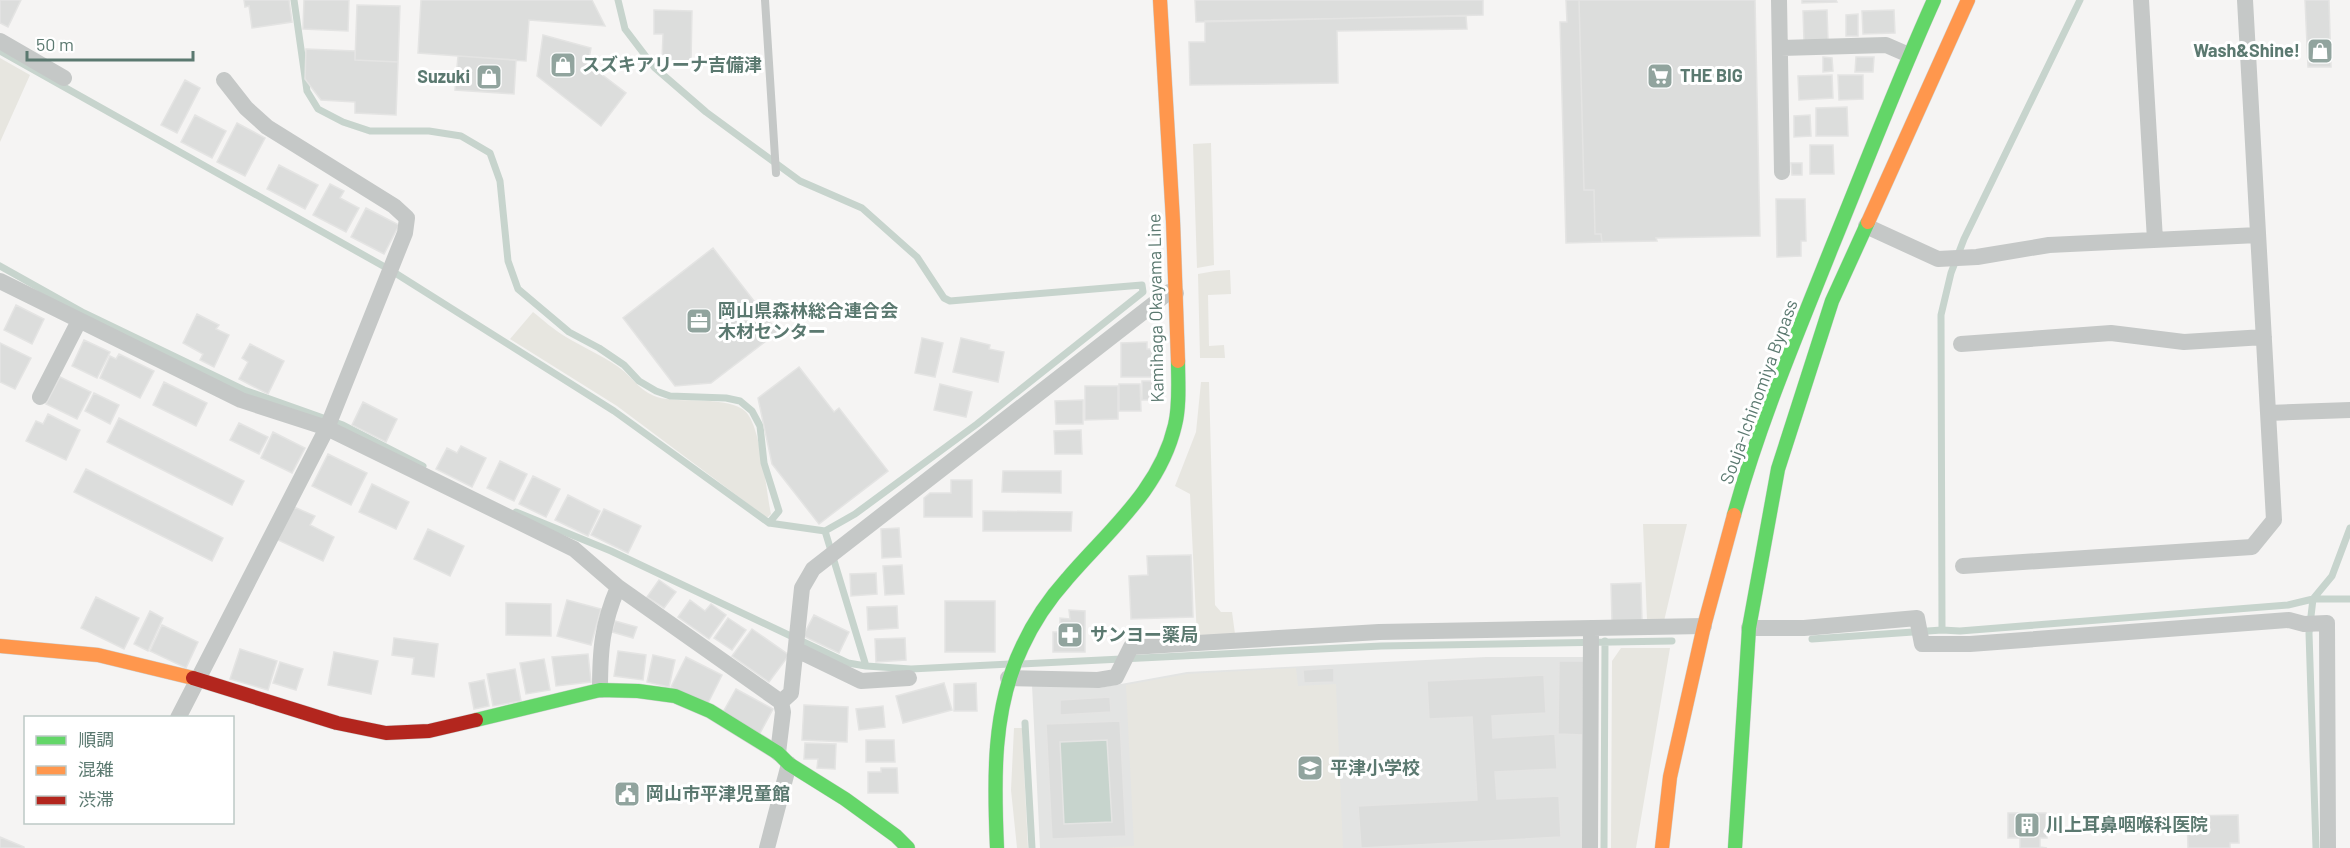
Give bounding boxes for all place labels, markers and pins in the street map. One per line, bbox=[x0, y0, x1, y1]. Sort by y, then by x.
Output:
shop icon: Wash&Shine! bbox=[2305, 36, 2335, 66]
place label: Wash&Shine! bbox=[2193, 39, 2300, 61]
shop icon: スズキアリーナ吉備津 bbox=[548, 50, 578, 80]
place label: スズキアリーナ吉備津 bbox=[582, 53, 762, 75]
supermarket icon: THE BIG bbox=[1645, 61, 1675, 91]
shop icon: Suzuki bbox=[474, 62, 504, 92]
place label: THE BIG bbox=[1680, 64, 1743, 86]
place label: Suzuki bbox=[417, 65, 470, 87]
place label: 岡山県森林総合連合会 木材センター bbox=[718, 299, 898, 342]
office icon: 岡山県森林総合連合会 木材センター bbox=[684, 306, 714, 336]
pharmacy icon: サンヨー薬局 bbox=[1055, 620, 1085, 650]
place label: サンヨー薬局 bbox=[1090, 623, 1198, 645]
school or university icon: 平津小学校 bbox=[1295, 753, 1325, 783]
place label: 平津小学校 bbox=[1330, 756, 1420, 778]
public building icon: 岡山市平津児童館 bbox=[612, 779, 642, 809]
place label: 岡山市平津児童館 bbox=[646, 782, 790, 804]
building icon: 川上耳鼻咽喉科医院 bbox=[2012, 810, 2042, 840]
place label: 川上耳鼻咽喉科医院 bbox=[2046, 813, 2208, 835]

